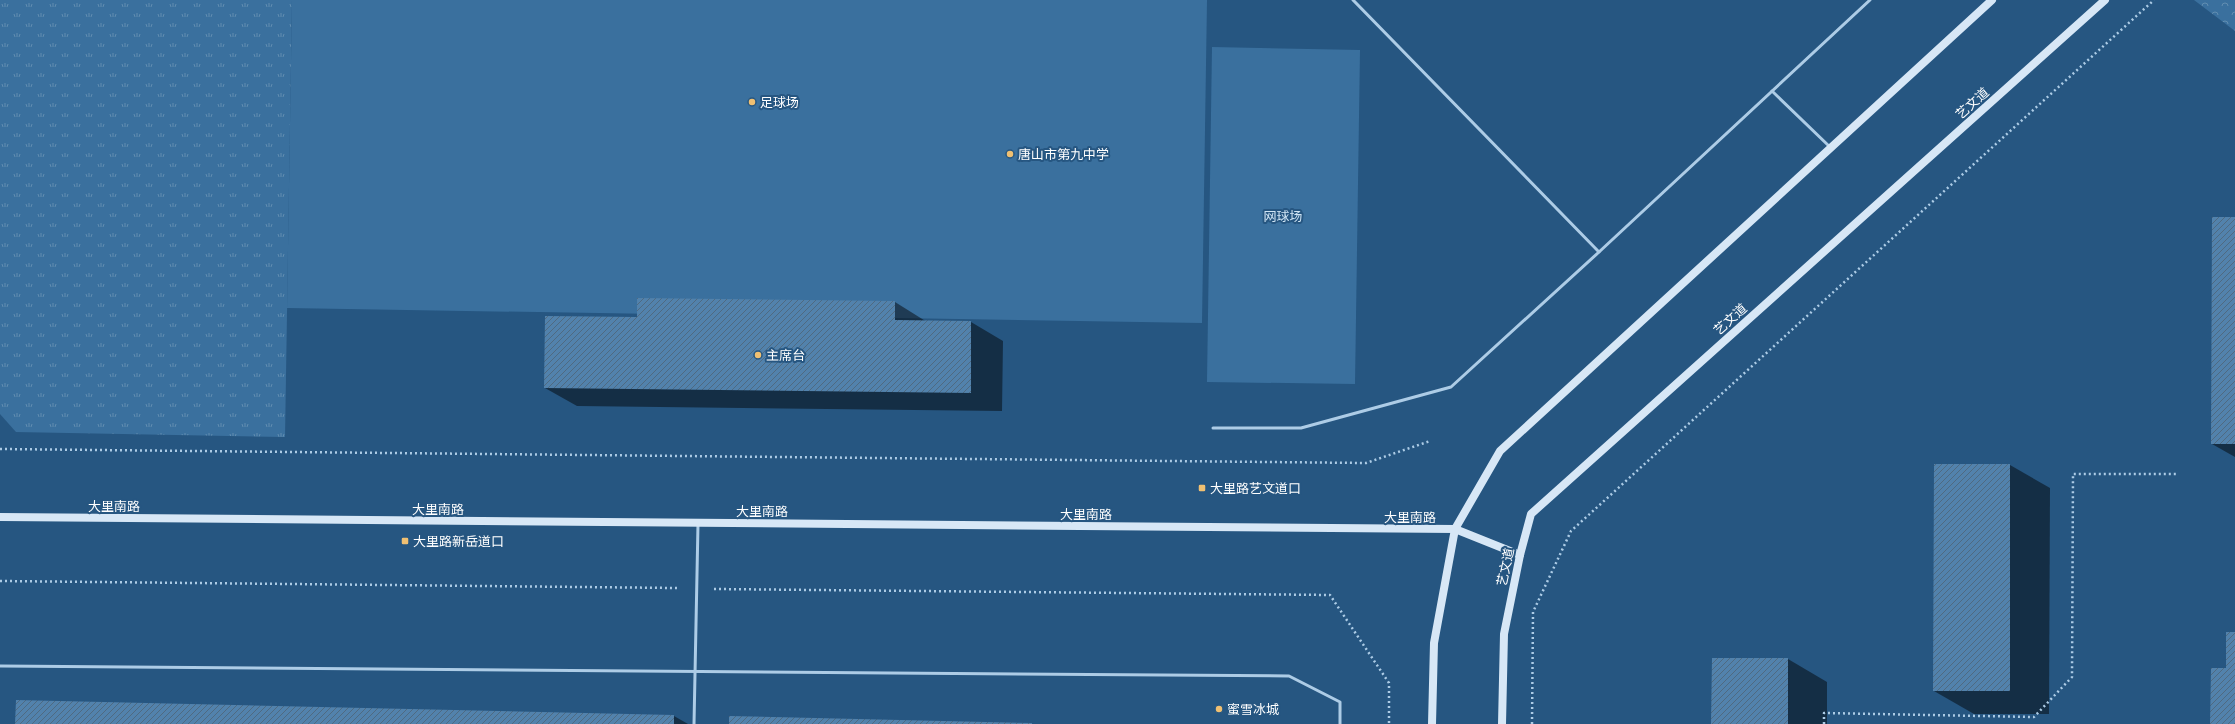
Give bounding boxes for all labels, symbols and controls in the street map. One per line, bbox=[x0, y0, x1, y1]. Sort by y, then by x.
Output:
street label: 艺文道 bbox=[1952, 84, 1992, 122]
place label: 足球场 bbox=[760, 94, 799, 110]
marker: 足球场 bbox=[747, 97, 757, 107]
place label: 唐山市第九中学 bbox=[1018, 146, 1109, 162]
marker: 唐山市第九中学 bbox=[1005, 149, 1015, 159]
park label: 网球场 bbox=[1263, 208, 1303, 224]
street label: 艺文道 bbox=[1710, 300, 1750, 338]
place label: 主席台 bbox=[766, 347, 805, 363]
marker: 主席台 bbox=[753, 350, 763, 360]
place label: 大里路艺文道口 bbox=[1210, 480, 1301, 496]
marker: 大里路艺文道口 bbox=[1197, 483, 1207, 493]
street label: 大里南路 bbox=[88, 498, 140, 514]
street label: 大里南路 bbox=[412, 501, 464, 517]
street label: 大里南路 bbox=[736, 503, 788, 519]
street label: 大里南路 bbox=[1060, 506, 1112, 522]
street label: 大里南路 bbox=[1384, 509, 1436, 525]
place label: 大里路新岳道口 bbox=[413, 533, 504, 549]
marker: 大里路新岳道口 bbox=[400, 536, 410, 546]
street label: 艺文道 bbox=[1493, 546, 1517, 588]
place label: 蜜雪冰城 bbox=[1227, 701, 1279, 717]
marker: 蜜雪冰城 bbox=[1214, 704, 1224, 714]

